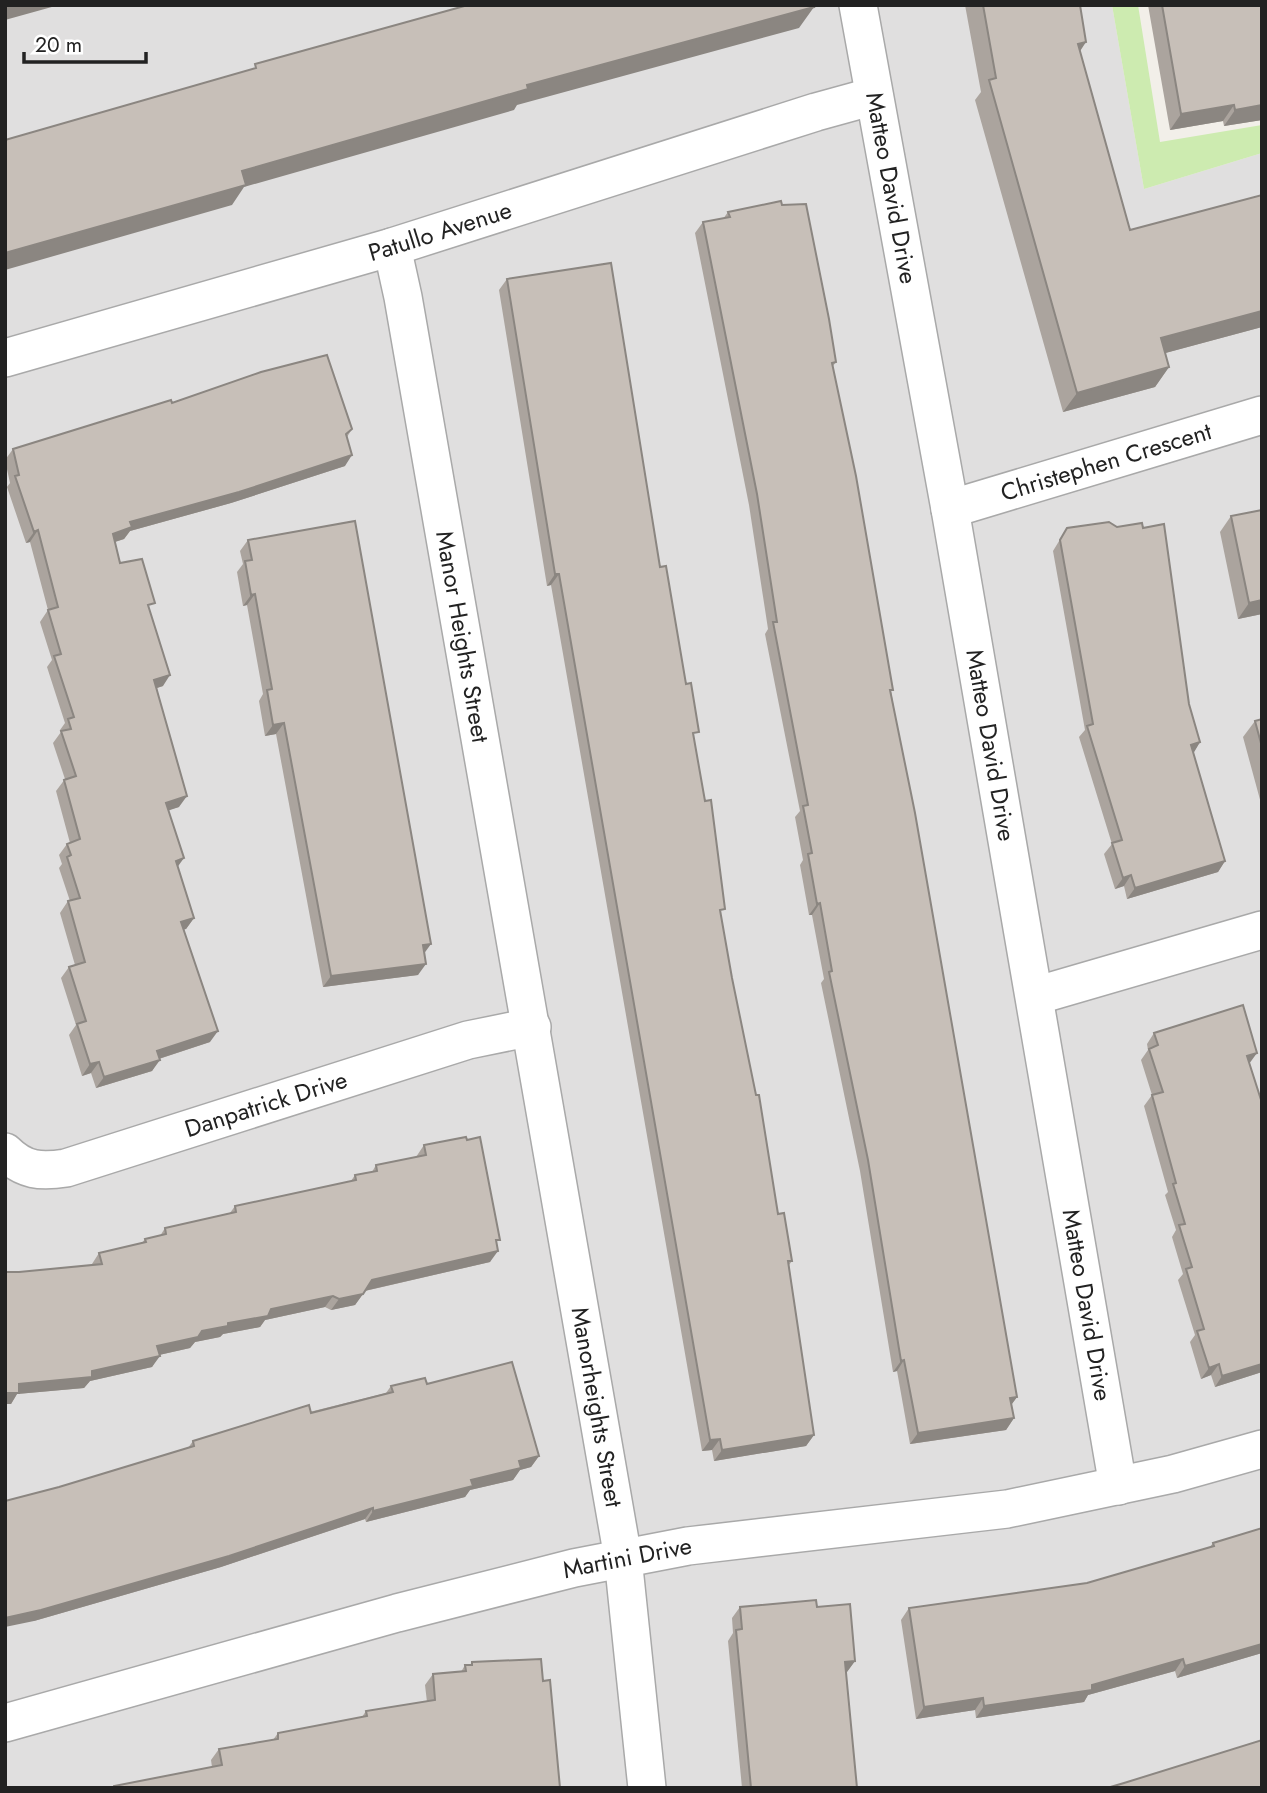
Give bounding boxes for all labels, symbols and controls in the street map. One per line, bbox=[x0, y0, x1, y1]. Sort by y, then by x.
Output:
scale bar bbox=[24, 21, 147, 65]
text: 20 m bbox=[35, 30, 82, 60]
street label: Matteo David Drive bbox=[857, 89, 927, 286]
street label: Patullo Avenue bbox=[364, 192, 516, 270]
street label: Christephen Crescent bbox=[996, 413, 1216, 510]
street label: Manor Heights Street bbox=[427, 528, 498, 745]
street label: Matteo David Drive bbox=[957, 647, 1025, 844]
street label: Danpatrick Drive bbox=[180, 1062, 351, 1146]
street label: Matteo David Drive bbox=[1054, 1206, 1121, 1404]
street label: Manorheights Street bbox=[563, 1304, 632, 1510]
street label: Martini Drive bbox=[559, 1528, 695, 1587]

